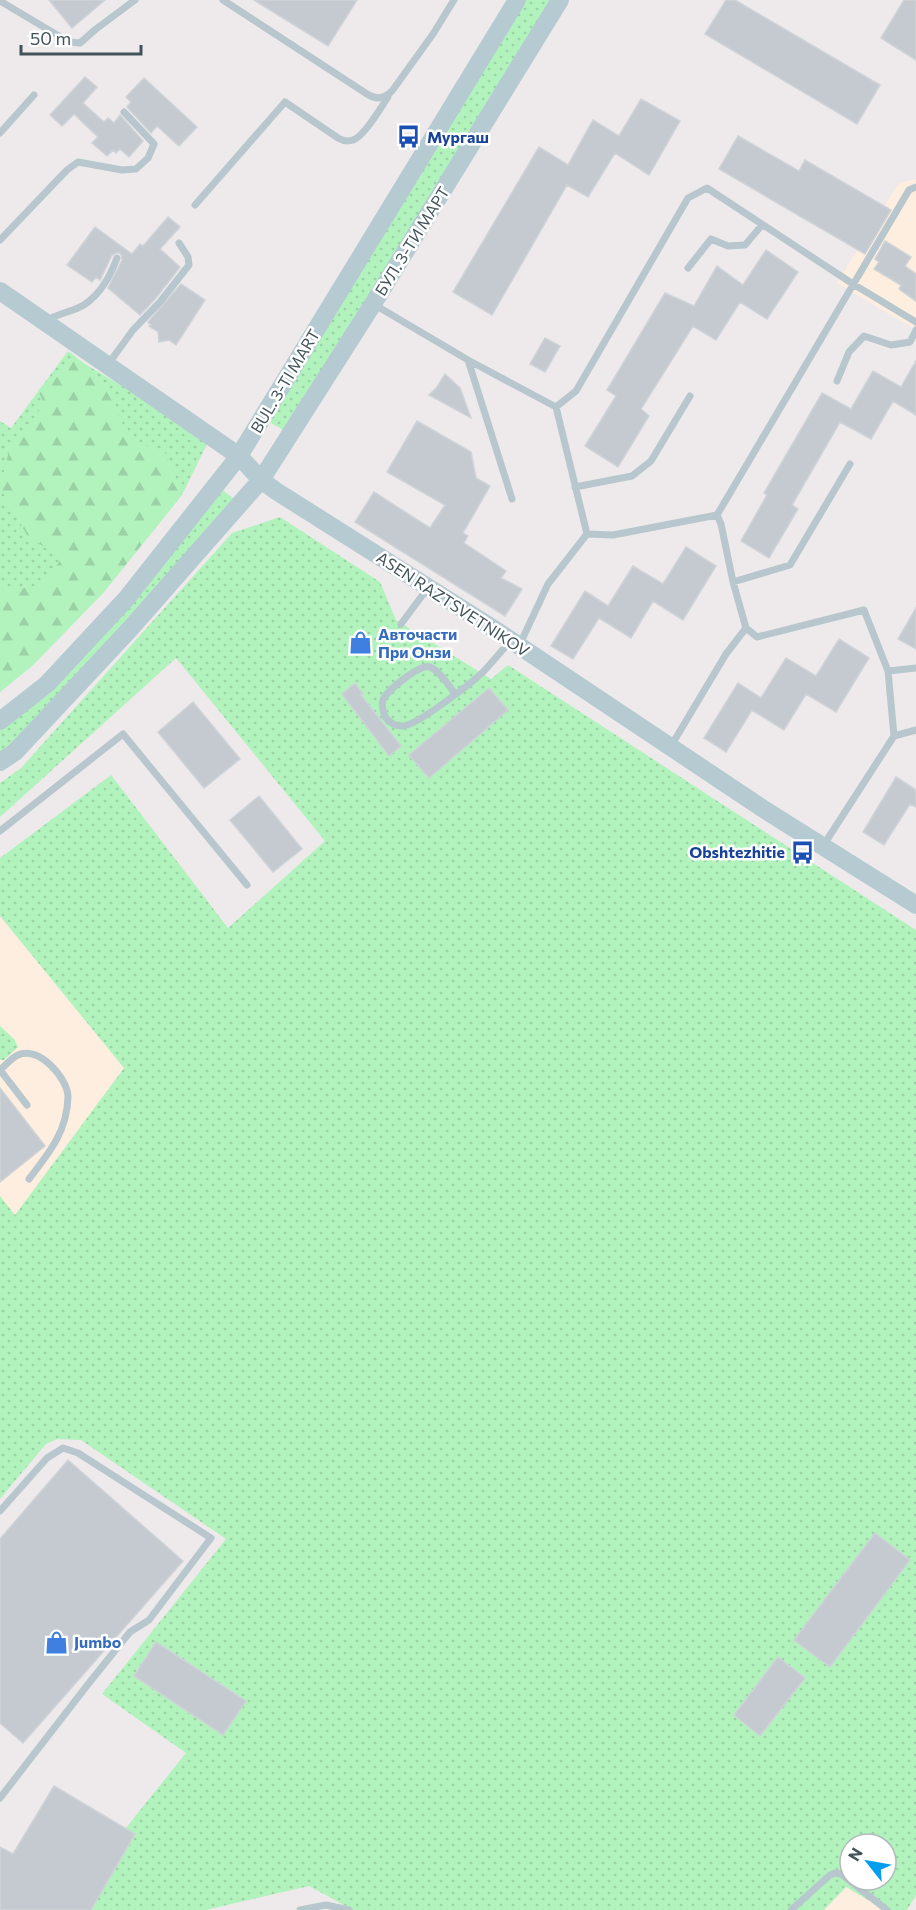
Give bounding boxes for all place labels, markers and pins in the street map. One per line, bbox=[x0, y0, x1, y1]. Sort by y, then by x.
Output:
bus stop icon: Мургаш bbox=[396, 124, 422, 150]
place label: Мургаш bbox=[427, 127, 489, 146]
place label: Авточасти При Онзи bbox=[378, 624, 457, 661]
shop icon: Авточасти При Онзи bbox=[347, 630, 373, 656]
bus stop icon: Obshtezhitie bbox=[790, 839, 816, 865]
place label: Obshtezhitie bbox=[689, 842, 785, 861]
shop icon: Jumbo bbox=[43, 1629, 69, 1655]
place label: Jumbo bbox=[74, 1632, 122, 1651]

